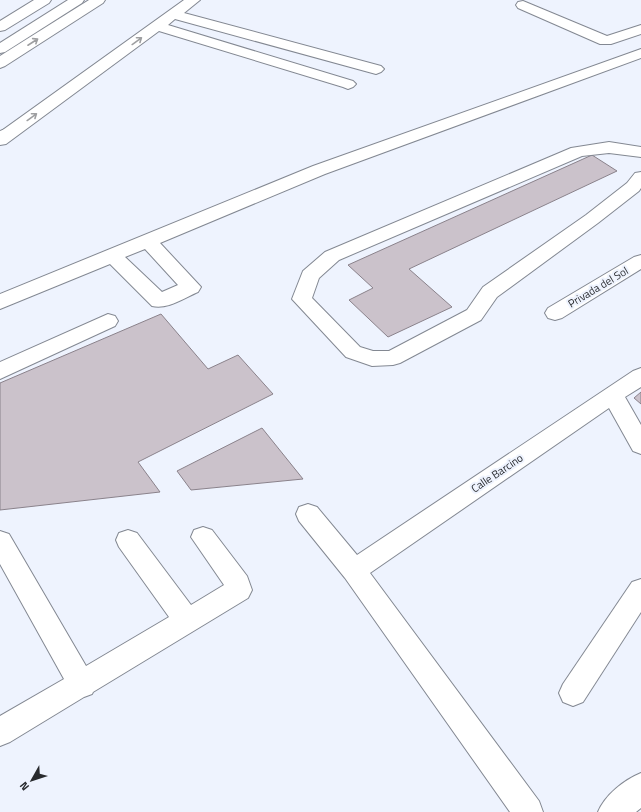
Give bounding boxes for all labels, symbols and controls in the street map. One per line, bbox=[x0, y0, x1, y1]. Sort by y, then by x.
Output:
one-way arrow bbox=[131, 37, 142, 45]
one-way arrow bbox=[27, 38, 38, 46]
one-way arrow bbox=[26, 113, 37, 121]
street label: Privada del Sol bbox=[565, 263, 631, 311]
street label: Calle Barcino bbox=[468, 450, 526, 496]
north arrow bbox=[12, 760, 52, 800]
text: N bbox=[16, 778, 33, 794]

